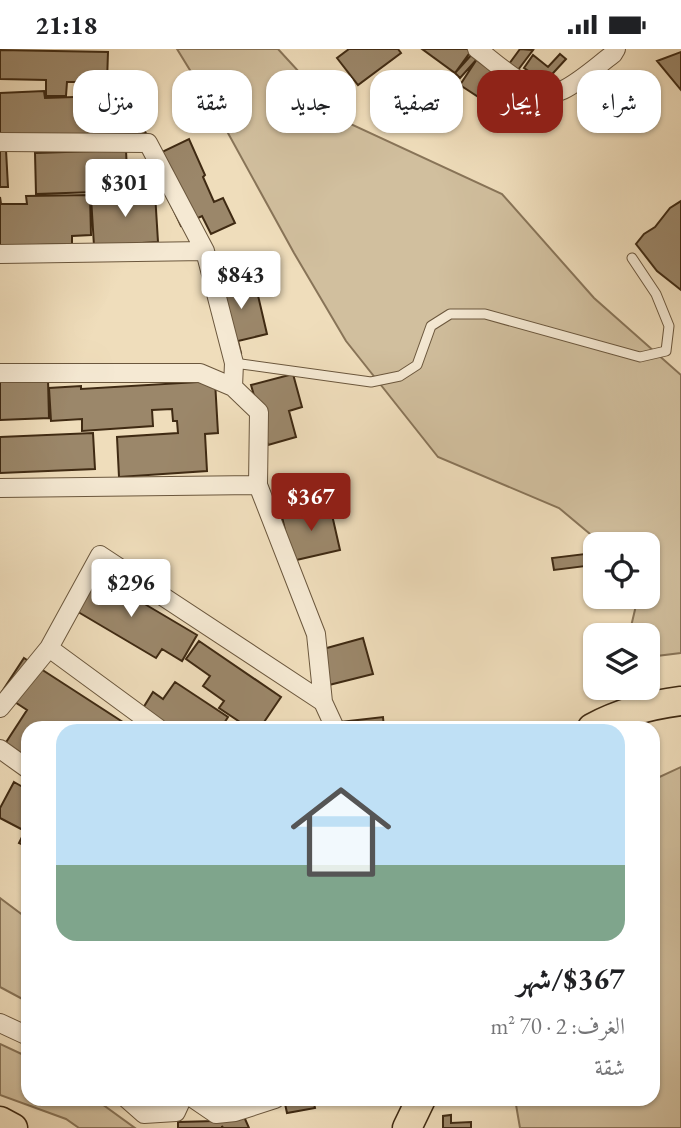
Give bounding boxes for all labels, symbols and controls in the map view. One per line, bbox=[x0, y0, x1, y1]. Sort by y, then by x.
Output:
text: 21:18 bbox=[35, 8, 97, 42]
chip: منزل bbox=[73, 70, 158, 133]
chip: شقة bbox=[172, 70, 252, 133]
chip: جديد bbox=[266, 70, 356, 133]
chip: تصفية bbox=[370, 70, 463, 133]
chip: إيجار bbox=[477, 70, 563, 133]
chip: شراء bbox=[577, 70, 661, 133]
pin: $301 bbox=[84, 159, 166, 219]
text: $301 bbox=[101, 167, 149, 197]
pin: $843 bbox=[200, 251, 282, 311]
text: $843 bbox=[217, 259, 265, 289]
pin: $367 bbox=[270, 473, 352, 533]
text: $367 bbox=[287, 481, 335, 511]
map controls bbox=[583, 532, 660, 700]
button: locate bbox=[583, 532, 660, 609]
pin: $296 bbox=[90, 559, 172, 619]
text: $296 bbox=[107, 567, 155, 597]
button: layers bbox=[583, 623, 660, 700]
icon: home bbox=[278, 769, 404, 895]
text: $367/شهر bbox=[517, 959, 625, 998]
text: الغرف: 2 · 70 m² bbox=[490, 1011, 625, 1041]
text: شقة bbox=[595, 1052, 625, 1082]

